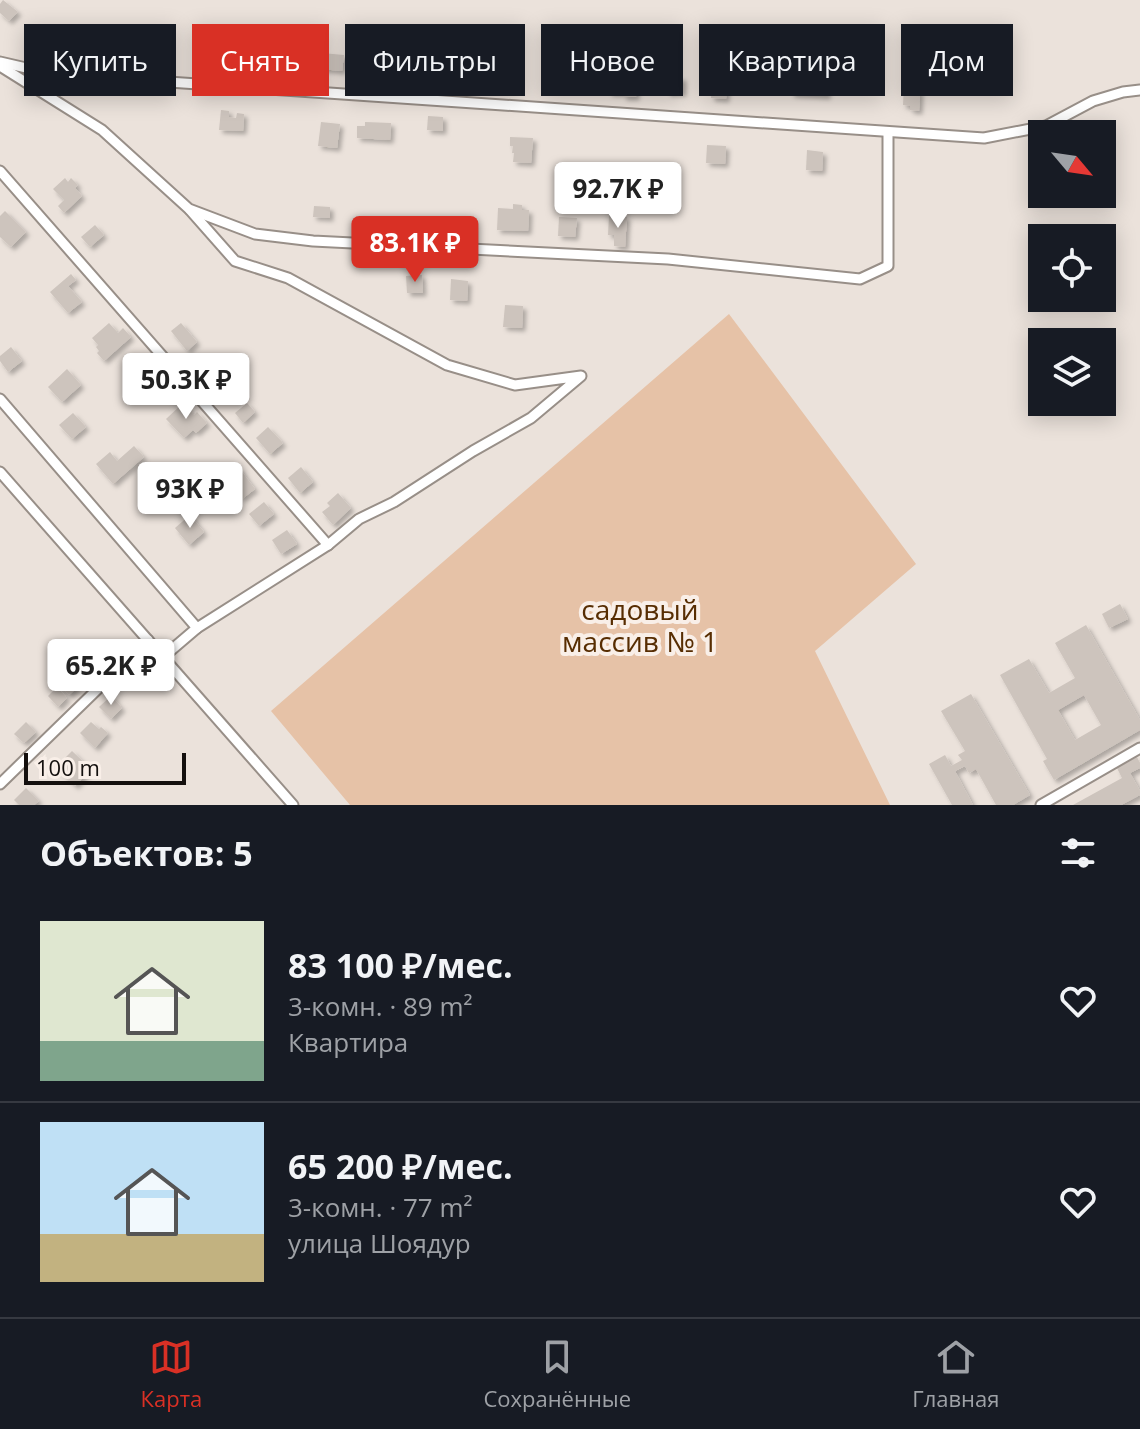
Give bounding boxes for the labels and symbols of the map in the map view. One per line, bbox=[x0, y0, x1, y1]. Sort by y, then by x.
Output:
north arrow bbox=[1028, 120, 1116, 208]
pin: 92.7K ₽ bbox=[544, 162, 692, 230]
pin: 83.1K ₽ bbox=[341, 216, 489, 284]
pin: 50.3K ₽ bbox=[112, 353, 260, 421]
pin: 93K ₽ bbox=[134, 462, 246, 530]
park label: садовый массив № 1 bbox=[562, 590, 718, 660]
pin: 65.2K ₽ bbox=[37, 639, 185, 707]
scale bar bbox=[24, 749, 186, 785]

